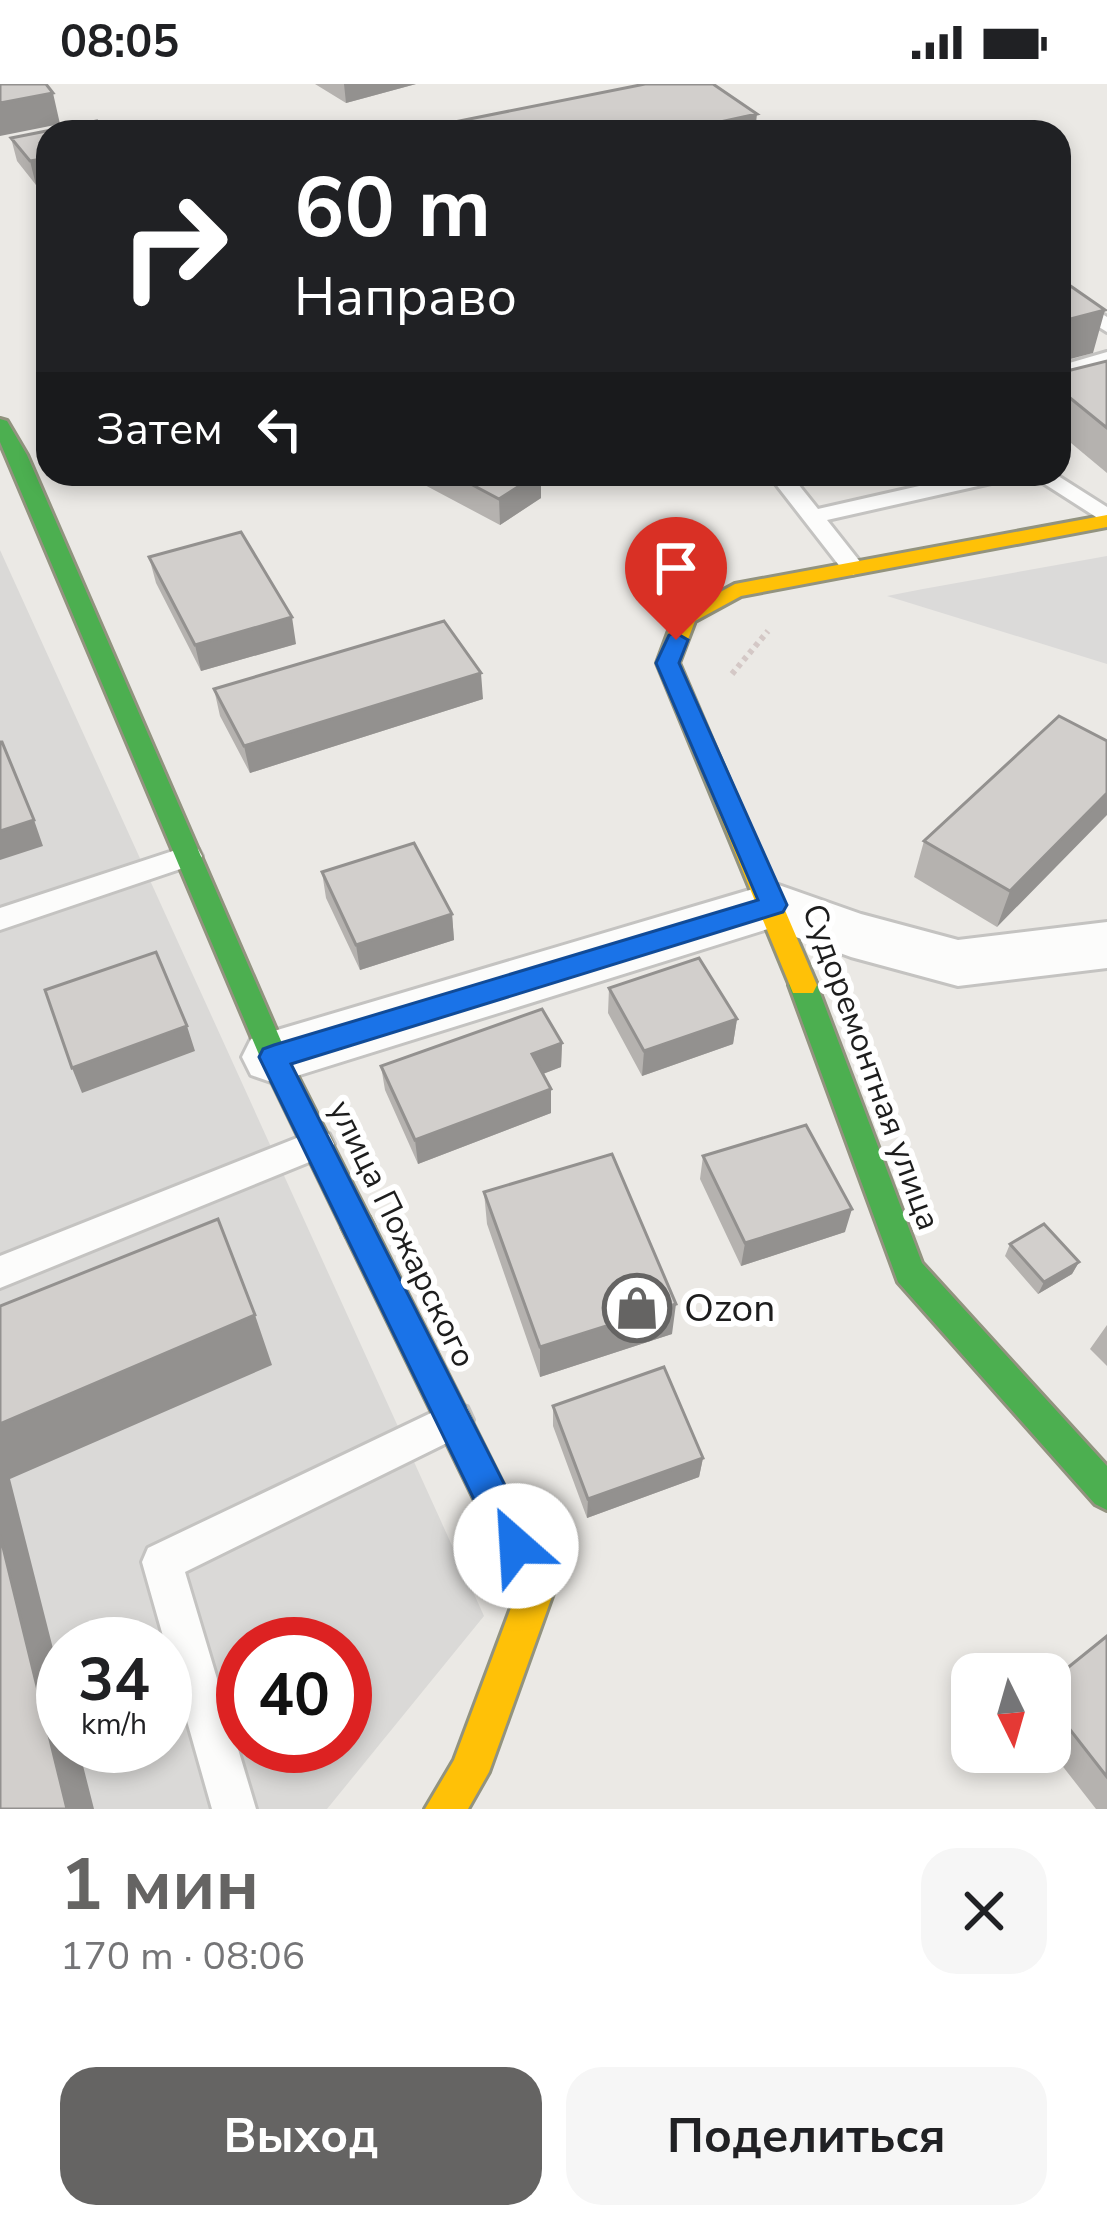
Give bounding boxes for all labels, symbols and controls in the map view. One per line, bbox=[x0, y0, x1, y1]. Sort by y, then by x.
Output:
text: 08:05 bbox=[60, 12, 179, 73]
text: 60 m bbox=[294, 151, 491, 266]
icon: right bbox=[96, 168, 252, 324]
text: Направо bbox=[294, 260, 517, 334]
icon: left bbox=[247, 396, 313, 462]
text: Затем bbox=[96, 399, 223, 460]
pin bbox=[625, 517, 727, 640]
icon: arrive bbox=[643, 535, 709, 601]
street label: Судоремонтная улица bbox=[791, 898, 951, 1236]
street label: улица Пожарского bbox=[318, 1093, 486, 1375]
shop icon: Ozon bbox=[602, 1273, 672, 1343]
place label: Ozon bbox=[684, 1282, 775, 1335]
position arrow bbox=[453, 1483, 579, 1609]
speed limit sign: 40 bbox=[216, 1617, 372, 1773]
text: 34 bbox=[78, 1639, 150, 1721]
north arrow bbox=[951, 1653, 1071, 1773]
map controls bbox=[951, 1653, 1071, 1773]
text: km/h bbox=[81, 1704, 147, 1745]
text: 1 мин bbox=[60, 1836, 259, 1934]
button: close bbox=[921, 1848, 1047, 1974]
text: 170 m · 08:06 bbox=[60, 1930, 305, 1983]
button: Выход bbox=[60, 2067, 542, 2205]
button: Поделиться bbox=[566, 2067, 1047, 2205]

